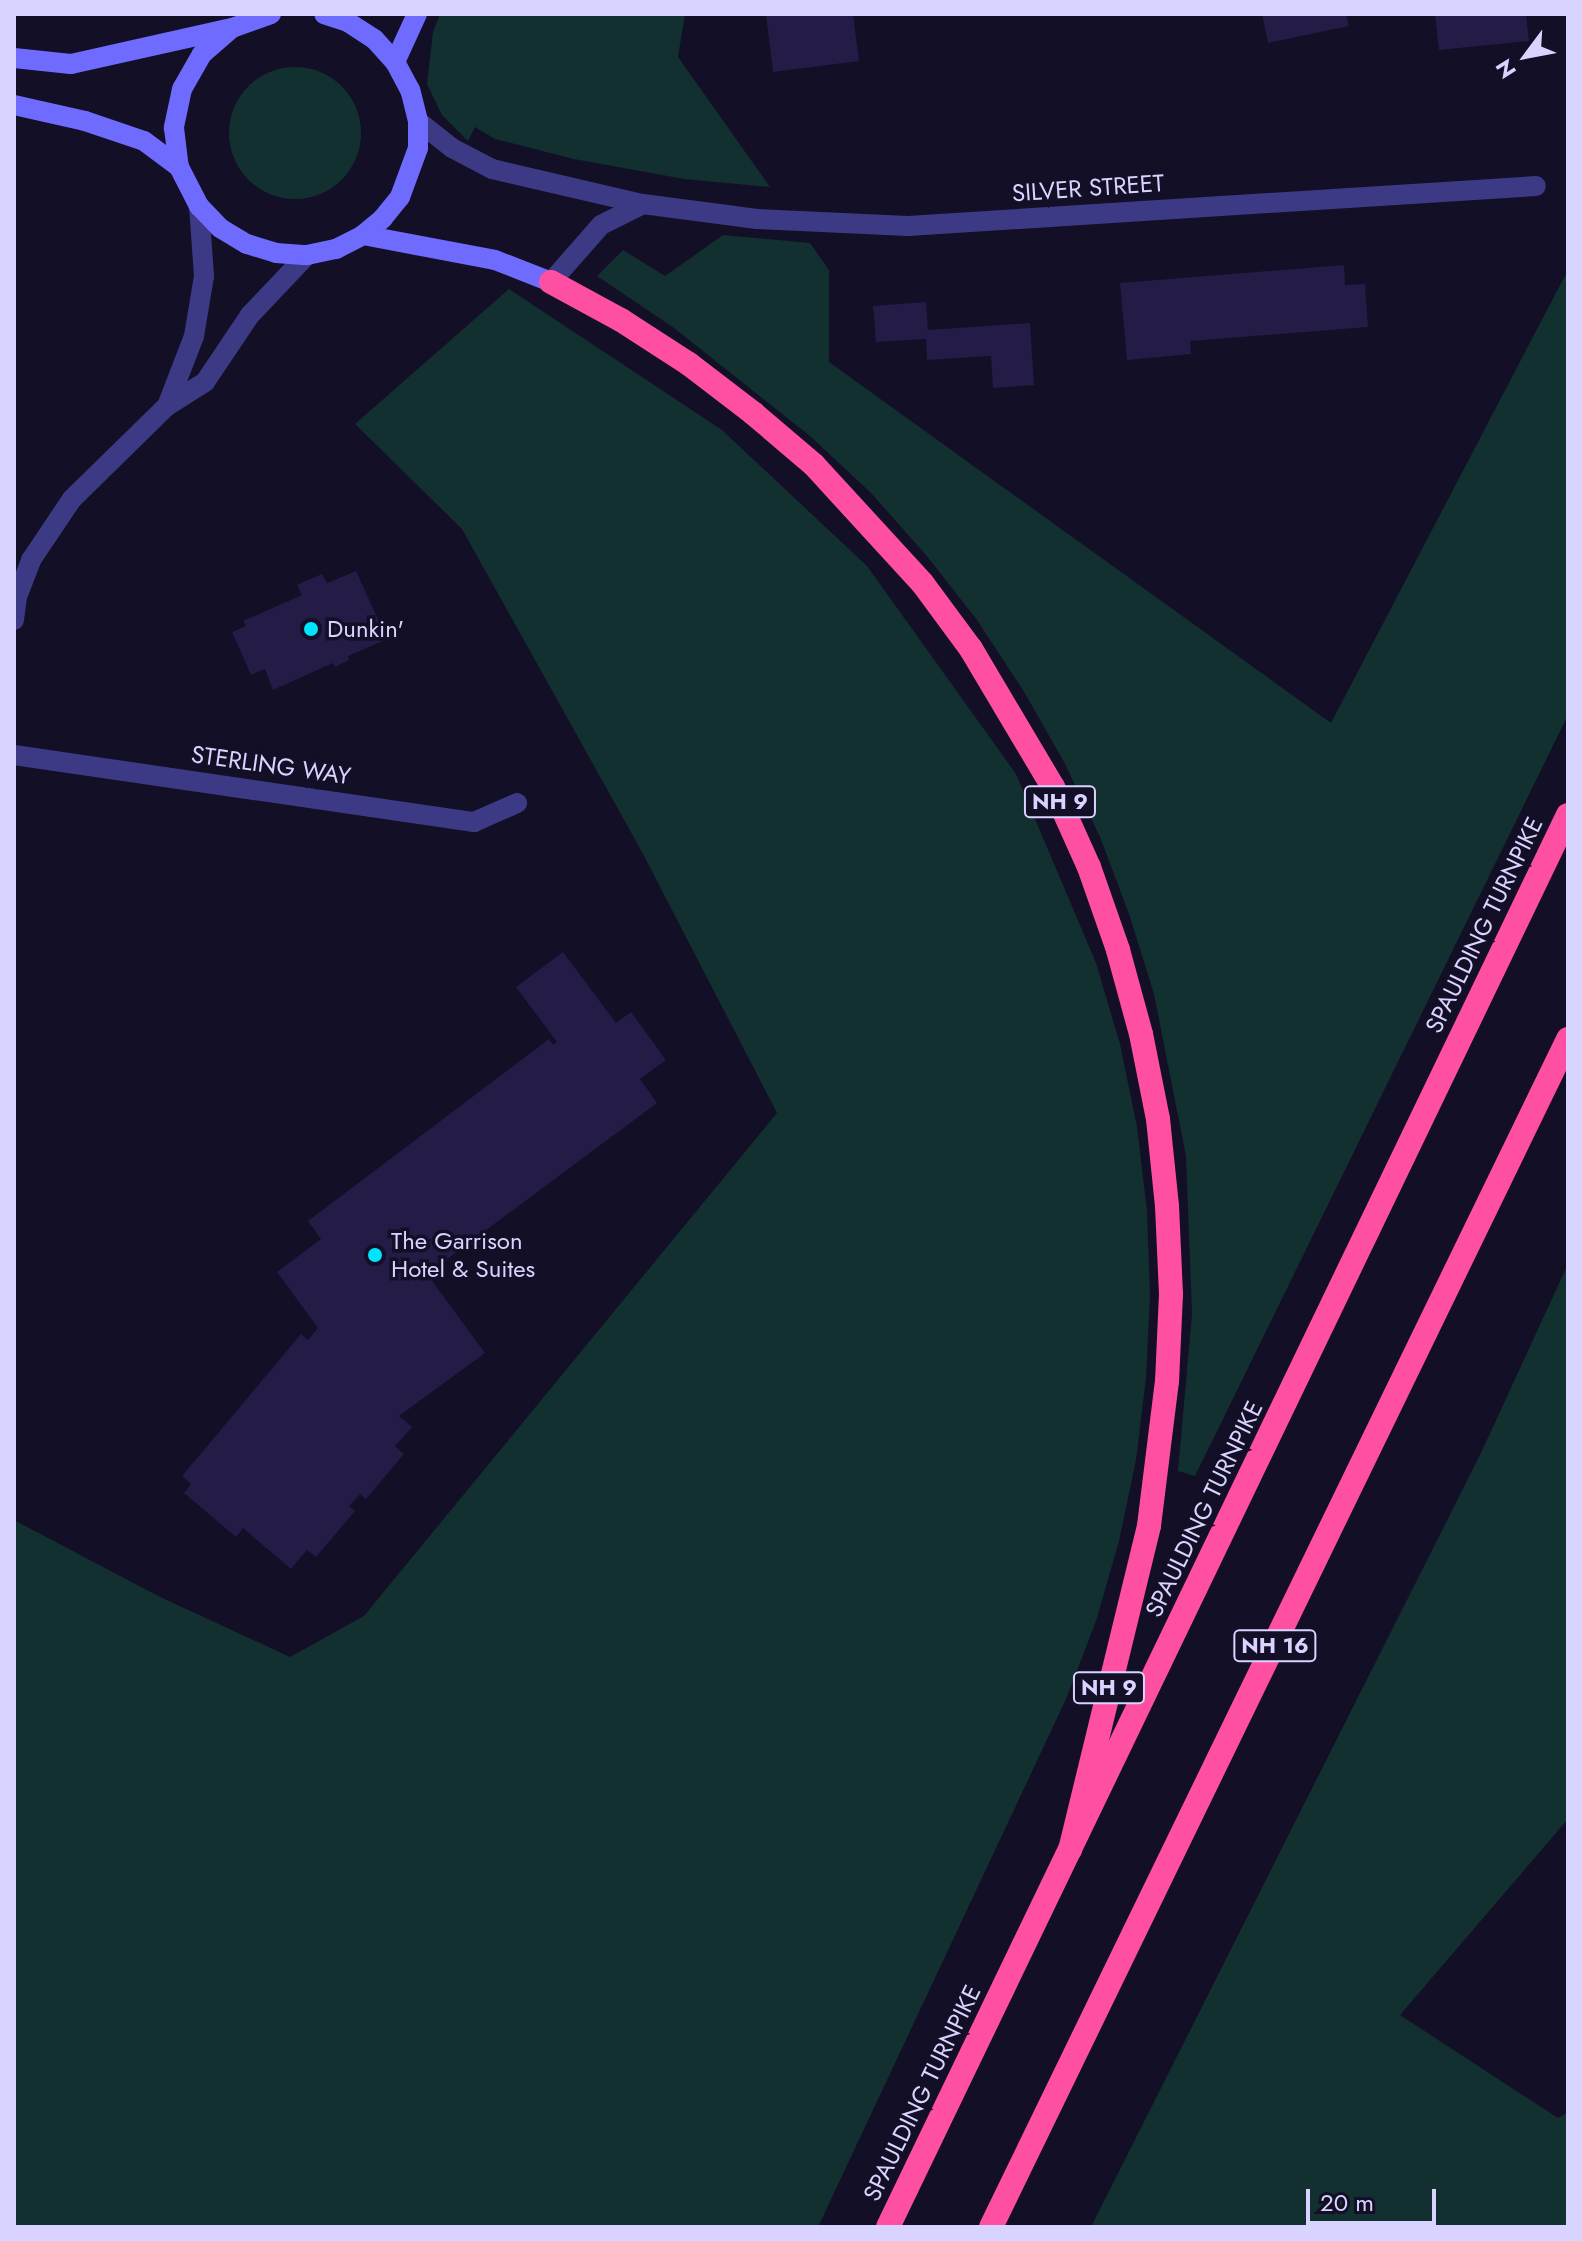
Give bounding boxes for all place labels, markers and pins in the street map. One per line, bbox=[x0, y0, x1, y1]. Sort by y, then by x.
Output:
place label: Dunkin' bbox=[327, 615, 404, 643]
marker: Dunkin' bbox=[302, 620, 320, 638]
place label: The Garrison Hotel & Suites bbox=[391, 1227, 535, 1283]
marker: The Garrison Hotel & Suites bbox=[366, 1246, 384, 1264]

